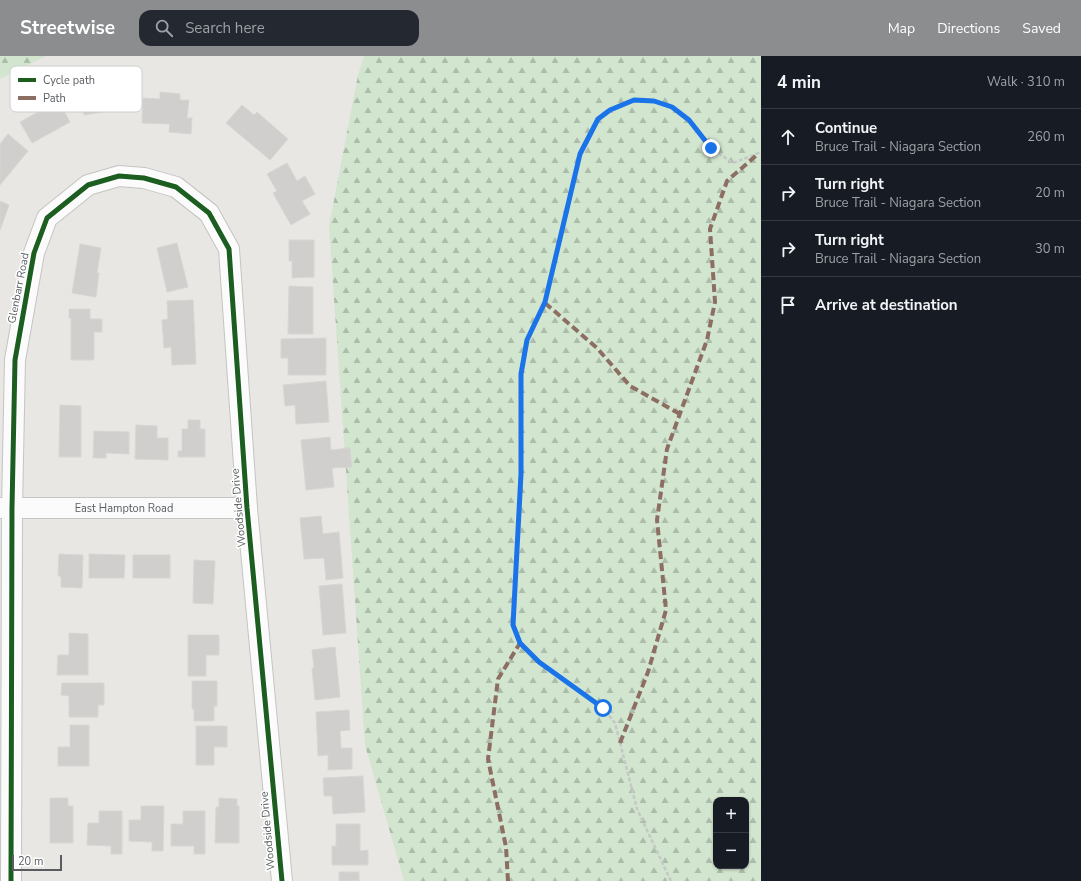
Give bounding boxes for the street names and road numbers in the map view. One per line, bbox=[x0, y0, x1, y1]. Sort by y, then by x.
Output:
street label: Glenbarr Road bbox=[4, 251, 33, 325]
street label: Woodside Drive bbox=[228, 468, 249, 548]
street label: East Hampton Road bbox=[75, 501, 173, 516]
street label: Woodside Drive bbox=[257, 791, 278, 871]

